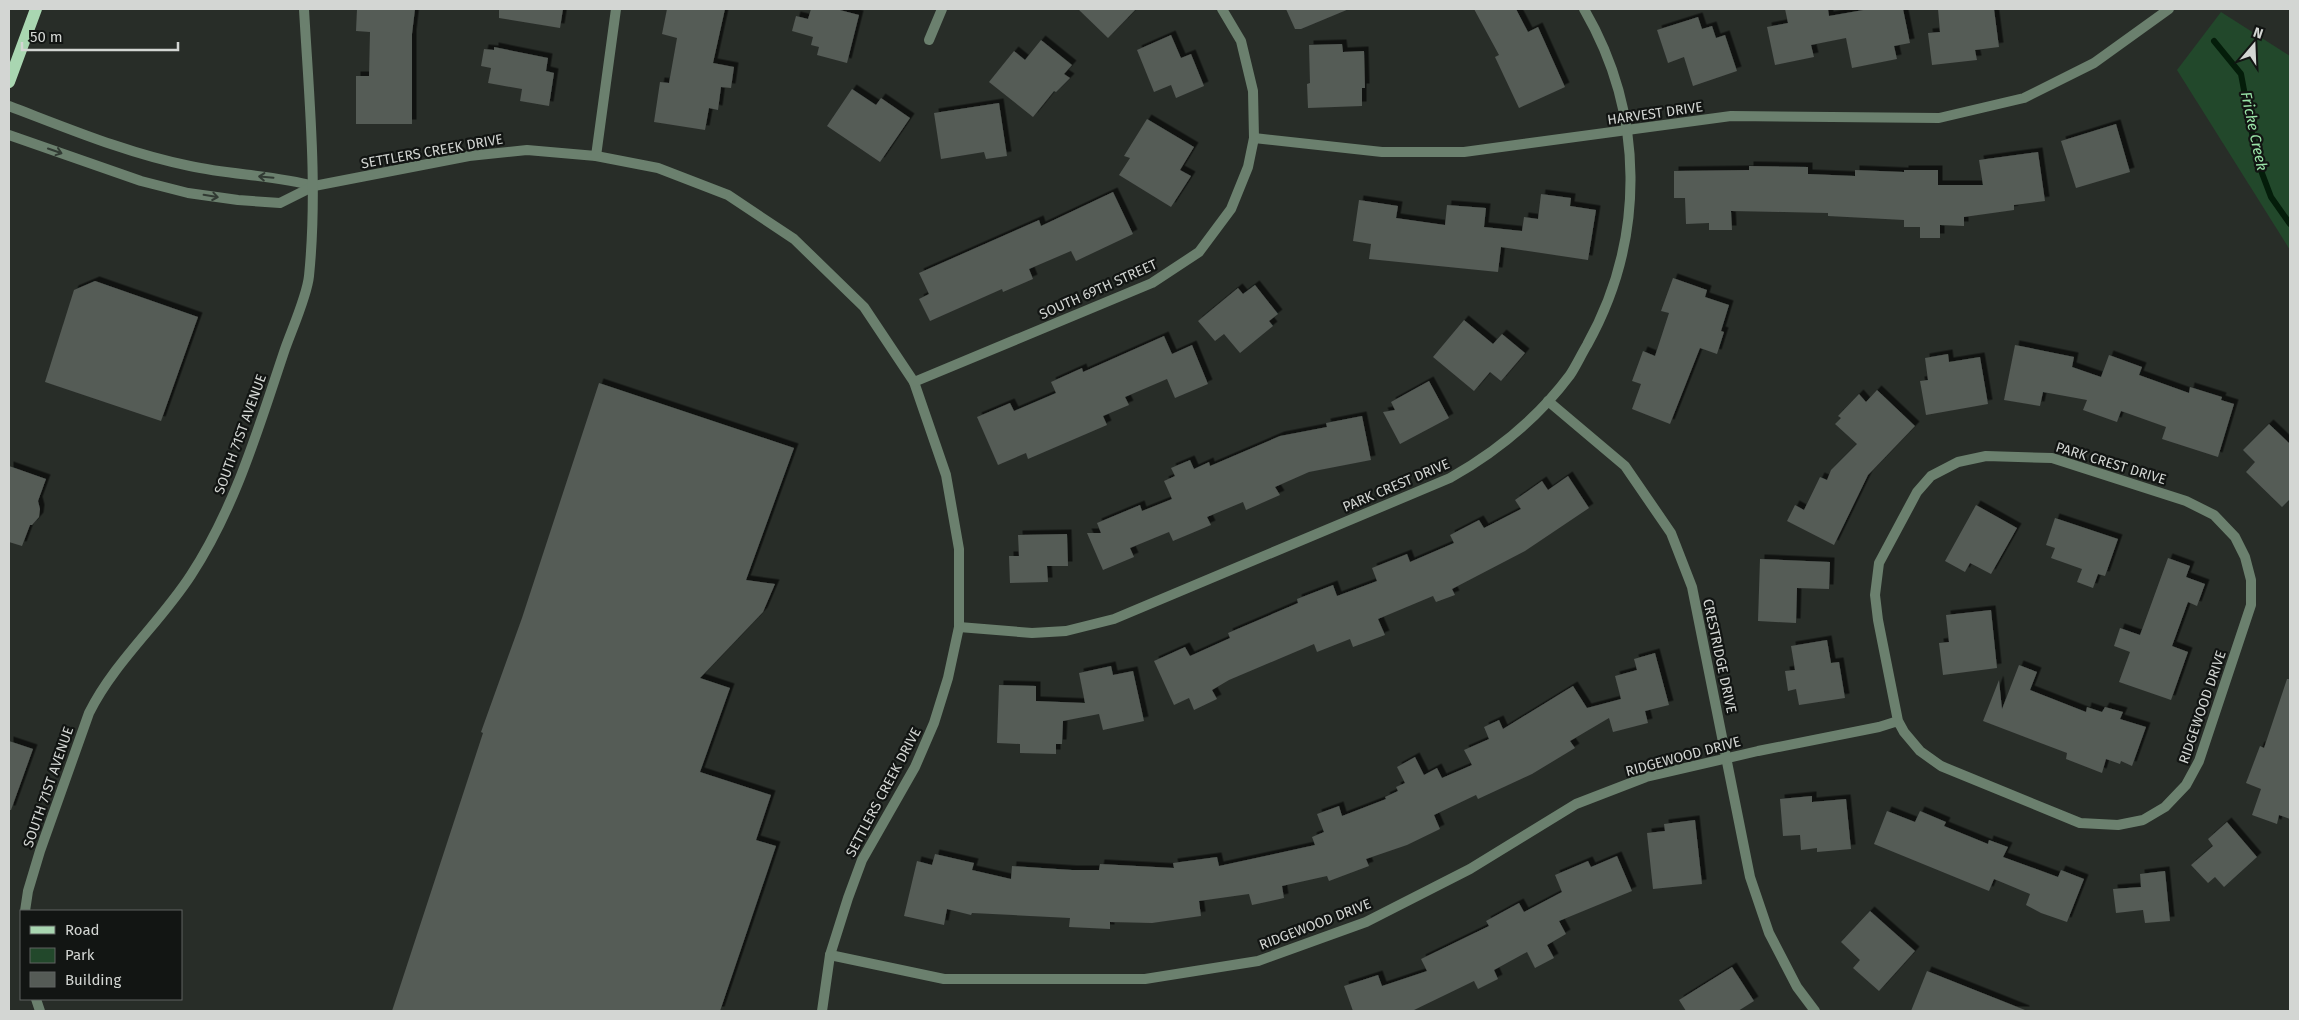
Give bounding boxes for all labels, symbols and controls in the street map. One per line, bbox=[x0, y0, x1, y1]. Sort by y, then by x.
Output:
scale bar bbox=[22, 20, 179, 52]
north arrow bbox=[2229, 20, 2279, 70]
text: N bbox=[2251, 24, 2265, 43]
text: 50 m bbox=[30, 28, 63, 46]
water label: Fricke Creek bbox=[2237, 90, 2271, 172]
street label: HARVEST DRIVE bbox=[1606, 98, 1704, 129]
street label: SETTLERS CREEK DRIVE bbox=[360, 131, 504, 172]
one-way arrow bbox=[47, 147, 62, 156]
one-way arrow bbox=[259, 172, 275, 181]
one-way arrow bbox=[202, 191, 218, 201]
street label: SOUTH 69TH STREET bbox=[1037, 256, 1160, 323]
street label: SOUTH 71ST AVENUE bbox=[211, 372, 270, 497]
street label: PARK CREST DRIVE bbox=[2054, 439, 2168, 488]
street label: PARK CREST DRIVE bbox=[1340, 455, 1452, 516]
street label: CRESTRIDGE DRIVE bbox=[1699, 597, 1740, 715]
street label: RIDGEWOOD DRIVE bbox=[2175, 648, 2230, 766]
street label: SOUTH 71ST AVENUE bbox=[20, 724, 77, 850]
street label: SETTLERS CREEK DRIVE bbox=[842, 725, 925, 860]
street label: RIDGEWOOD DRIVE bbox=[1624, 733, 1743, 780]
street label: RIDGEWOOD DRIVE bbox=[1257, 895, 1374, 954]
legend bbox=[20, 910, 182, 1000]
text: Road bbox=[65, 921, 100, 939]
text: Park bbox=[65, 946, 95, 964]
text: Building bbox=[65, 971, 121, 989]

